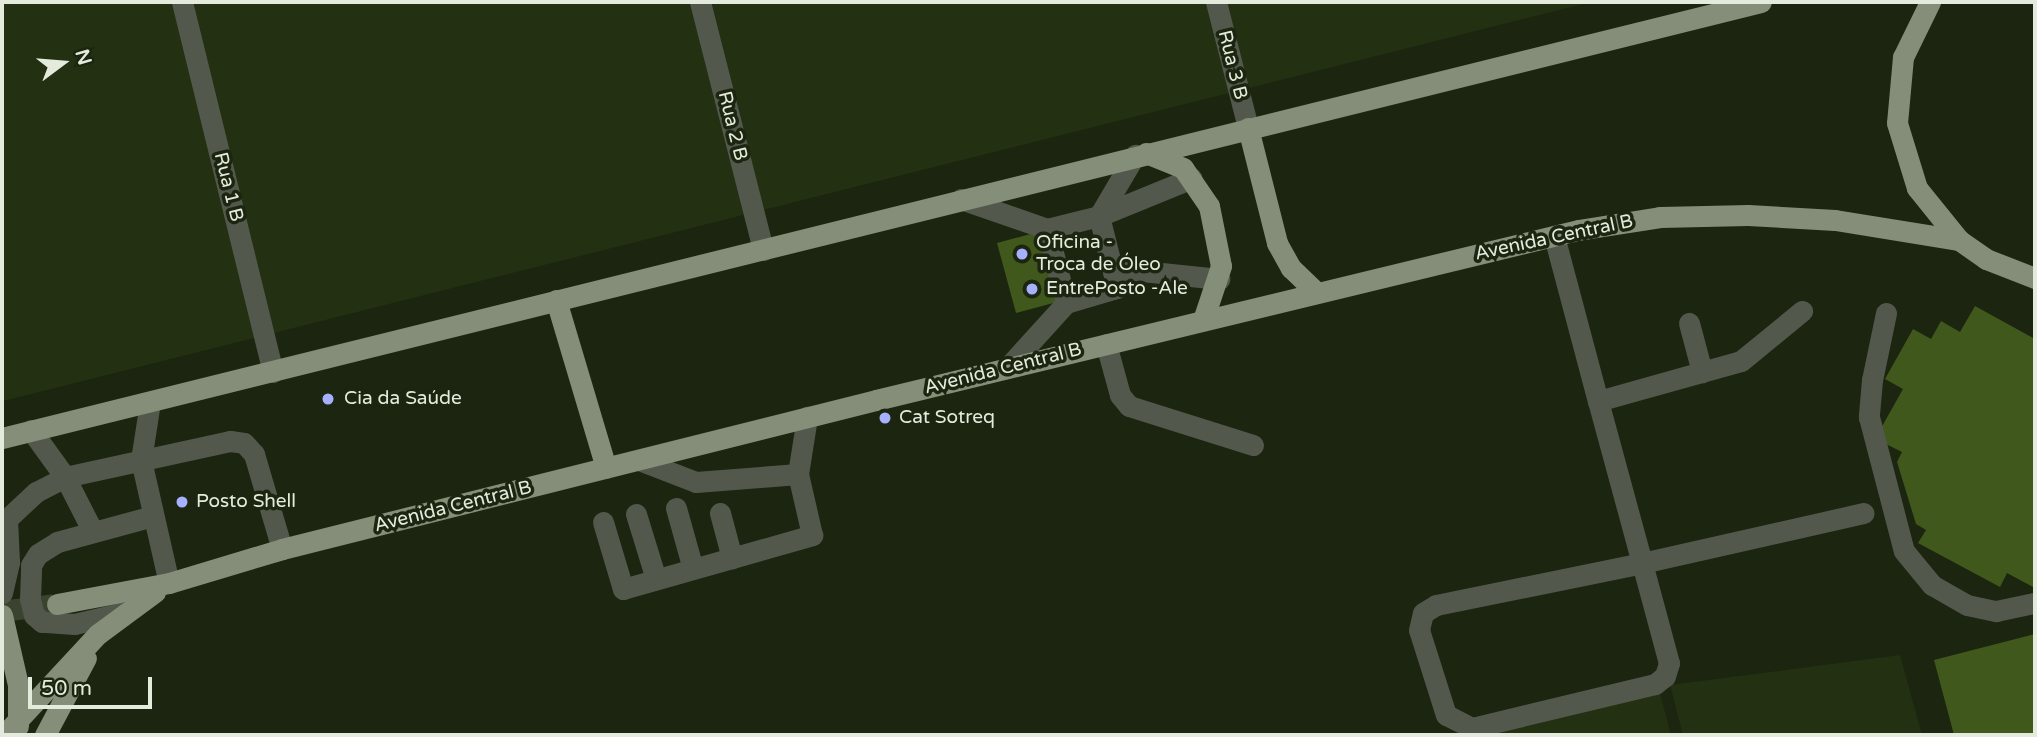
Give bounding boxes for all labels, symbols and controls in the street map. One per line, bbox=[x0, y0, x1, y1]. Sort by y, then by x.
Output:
north arrow bbox=[28, 28, 98, 98]
street label: Rua 3 B bbox=[1212, 28, 1252, 102]
text: N bbox=[71, 47, 96, 68]
street label: Rua 2 B bbox=[712, 89, 752, 163]
street label: Rua 1 B bbox=[208, 150, 248, 224]
street label: Avenida Central B bbox=[1473, 210, 1635, 266]
place label: Oficina - Troca de Óleo bbox=[1036, 232, 1161, 276]
marker: Oficina - Troca de Óleo bbox=[1014, 246, 1030, 262]
place label: EntrePosto -Ale bbox=[1046, 278, 1188, 300]
marker: EntrePosto -Ale bbox=[1024, 281, 1040, 297]
street label: Avenida Central B bbox=[922, 338, 1084, 400]
place label: Cia da Saúde bbox=[344, 388, 462, 410]
marker: Cia da Saúde bbox=[318, 389, 338, 409]
place label: Cat Sotreq bbox=[899, 407, 995, 429]
marker: Cat Sotreq bbox=[877, 410, 893, 426]
street label: Avenida Central B bbox=[372, 476, 534, 538]
place label: Posto Shell bbox=[196, 491, 296, 513]
marker: Posto Shell bbox=[174, 494, 190, 510]
scale bar bbox=[32, 664, 156, 708]
text: 50 m bbox=[41, 676, 92, 701]

